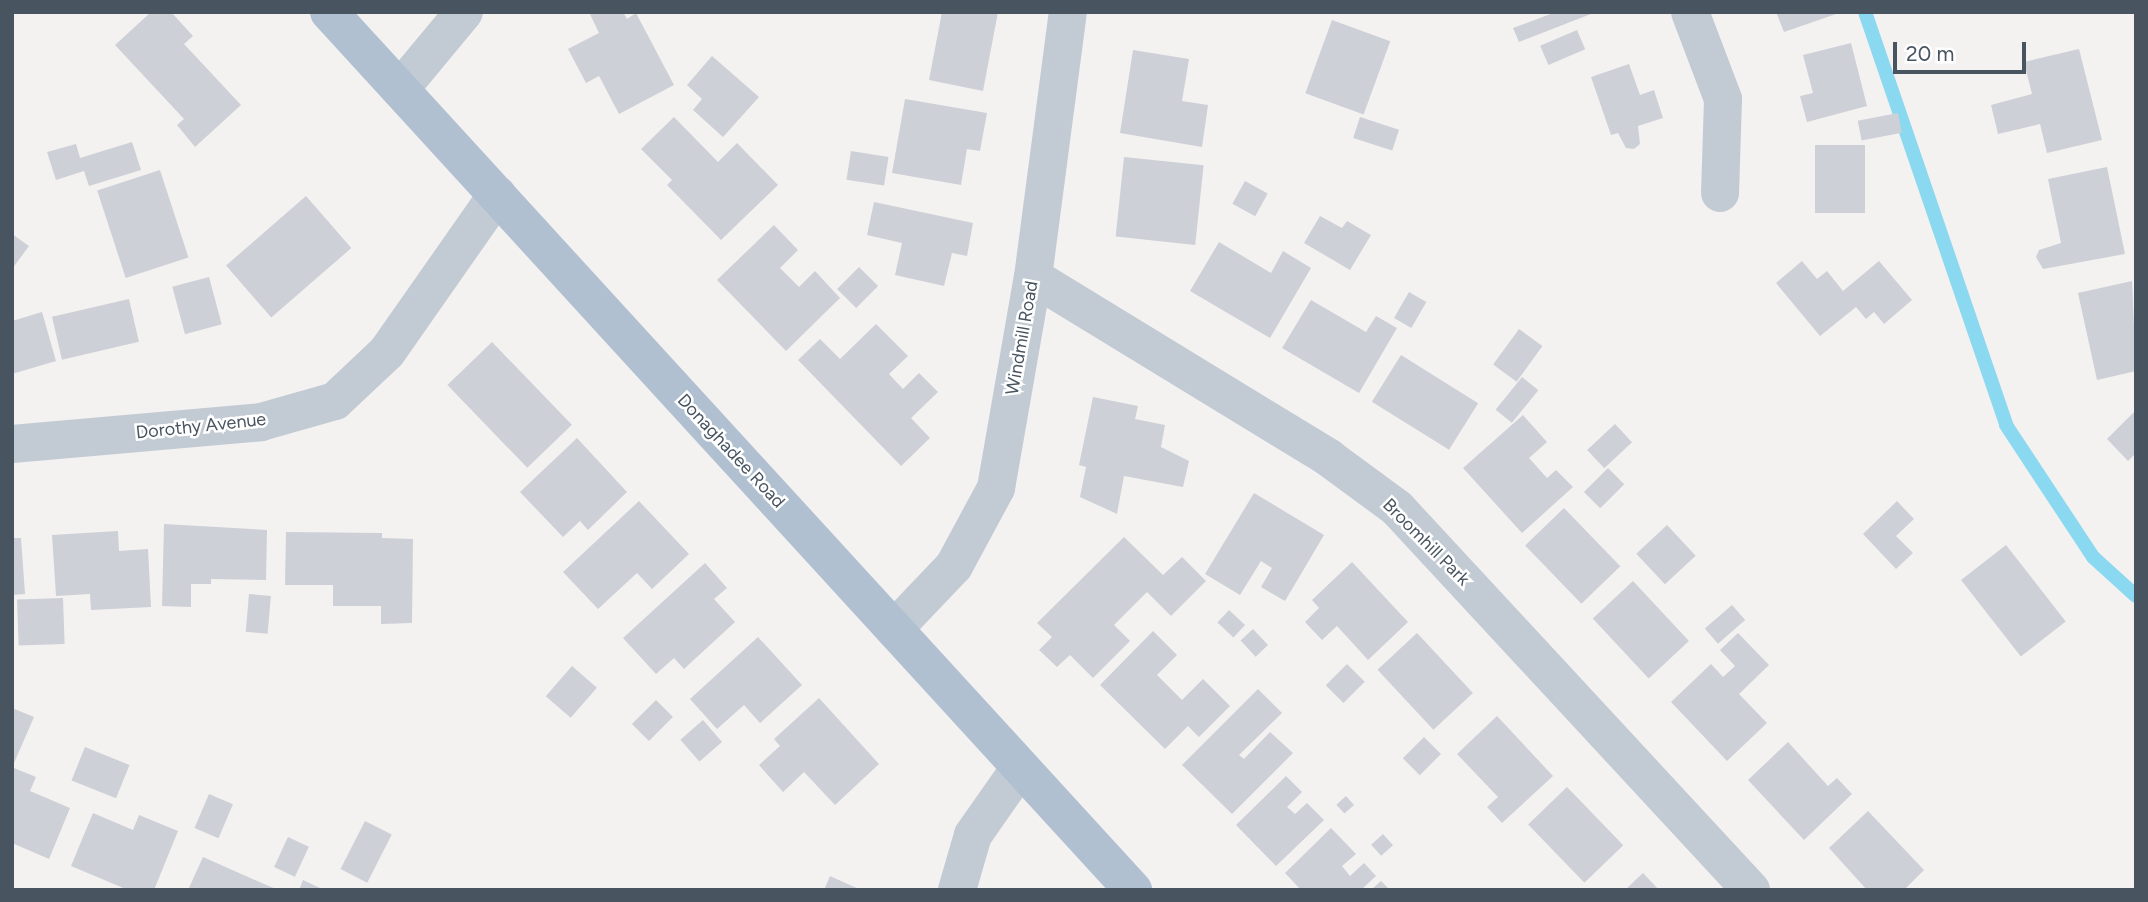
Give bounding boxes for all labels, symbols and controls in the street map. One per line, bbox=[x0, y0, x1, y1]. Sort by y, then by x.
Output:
scale bar bbox=[1896, 28, 2029, 72]
text: 20 m bbox=[1906, 41, 1954, 66]
street label: Windmill Road bbox=[1001, 279, 1043, 397]
street label: Donaghadee Road bbox=[673, 390, 789, 512]
street label: Dorothy Avenue bbox=[135, 408, 267, 444]
street label: Broomhill Park bbox=[1378, 494, 1474, 590]

